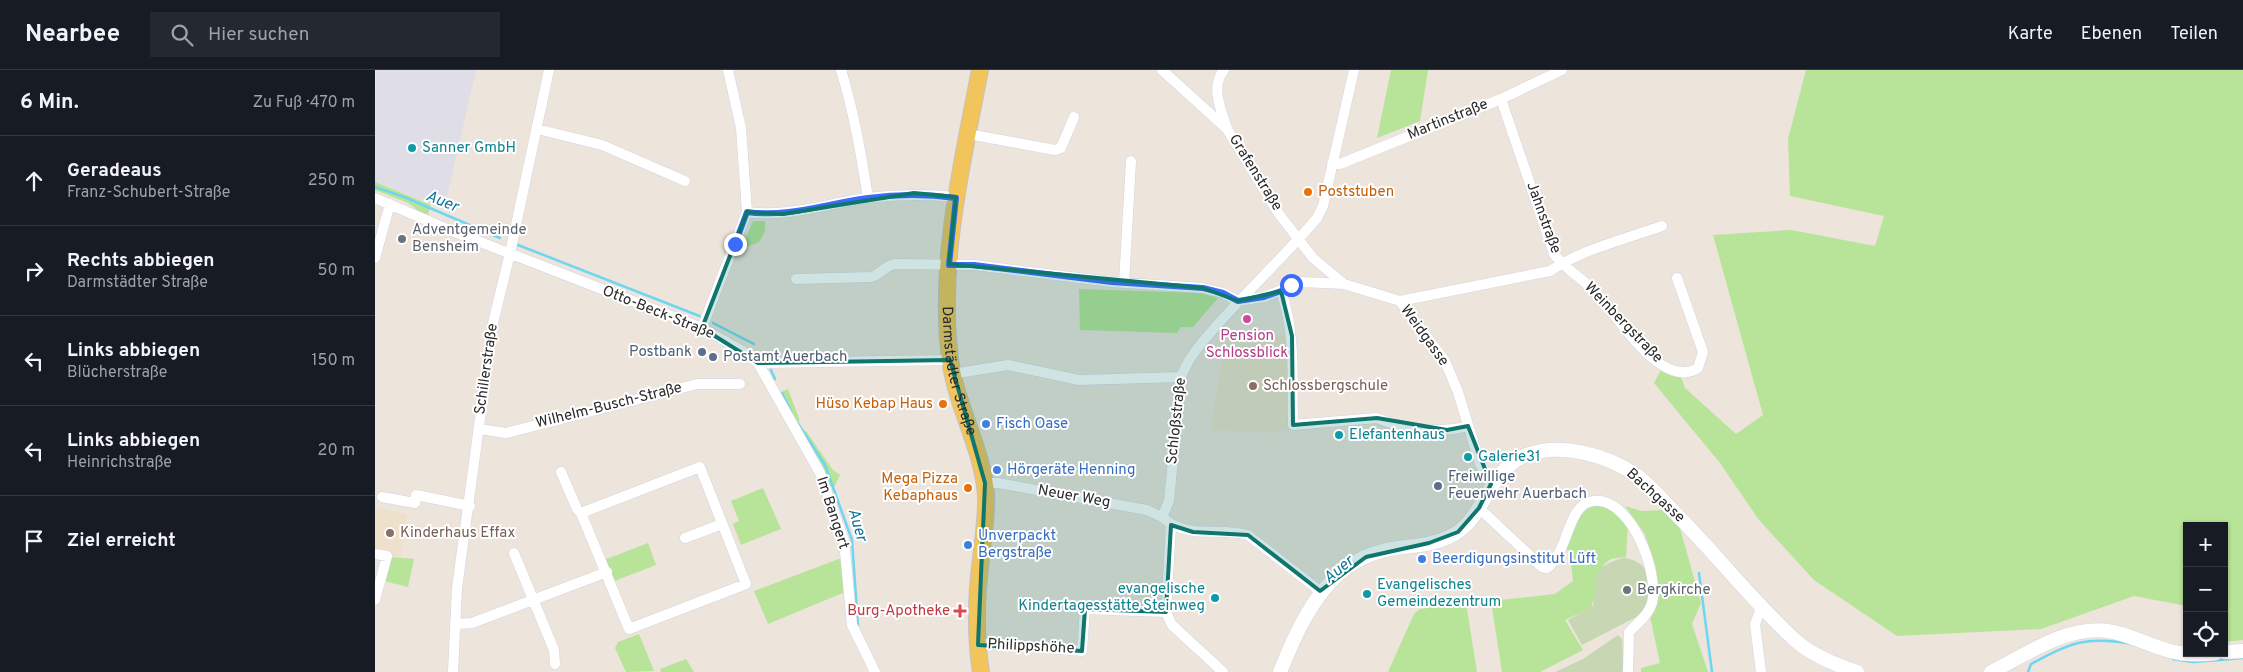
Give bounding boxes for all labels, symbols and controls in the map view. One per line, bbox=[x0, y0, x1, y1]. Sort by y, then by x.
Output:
search box bbox=[150, 12, 500, 57]
text: Nearbee bbox=[25, 20, 120, 50]
icon: search bbox=[168, 21, 196, 49]
text: Hier suchen bbox=[208, 23, 309, 47]
text: Karte bbox=[2008, 23, 2053, 46]
text: Ebenen bbox=[2081, 23, 2142, 46]
text: Teilen bbox=[2170, 23, 2218, 46]
text: 6 Min. bbox=[20, 89, 79, 116]
text: Zu Fuß · 470 m bbox=[253, 93, 355, 113]
street label: Martinstraße bbox=[1405, 95, 1491, 145]
street label: Grafenstraße bbox=[1224, 131, 1286, 215]
place label: Sanner GmbH bbox=[422, 139, 516, 158]
marker: Sanner GmbH bbox=[406, 142, 418, 154]
text: Geradeaus bbox=[67, 159, 162, 183]
icon: ahead bbox=[20, 167, 48, 195]
text: 250 m bbox=[308, 171, 355, 191]
street label: Jahnstraße bbox=[1521, 180, 1565, 256]
text: Franz-Schubert-Straße bbox=[67, 183, 230, 203]
place label: Poststuben bbox=[1318, 183, 1394, 202]
water label: Auer bbox=[423, 186, 463, 218]
marker: Poststuben bbox=[1302, 186, 1314, 198]
place label: Adventgemeinde Bensheim bbox=[412, 221, 527, 257]
marker: Adventgemeinde Bensheim bbox=[396, 233, 408, 245]
route end bbox=[724, 233, 747, 256]
text: Rechts abbiegen bbox=[67, 249, 215, 273]
icon: right bbox=[20, 257, 48, 285]
text: 50 m bbox=[318, 261, 355, 281]
text: Darmstädter Straße bbox=[67, 273, 208, 293]
route start bbox=[1280, 274, 1303, 297]
street label: Weinbergstraße bbox=[1580, 279, 1666, 367]
street label: Otto-Beck-Straße bbox=[599, 282, 717, 344]
street label: Weidgasse bbox=[1395, 302, 1453, 370]
street label: Darmstädter Straße bbox=[937, 306, 981, 438]
marker: Pension Schlossblick bbox=[1241, 313, 1253, 325]
street label: Schillerstraße bbox=[471, 322, 503, 416]
place label: Pension Schlossblick bbox=[1206, 327, 1288, 363]
text: Links abbiegen bbox=[67, 339, 200, 363]
place label: Postbank bbox=[629, 343, 692, 362]
marker: Postbank bbox=[696, 346, 708, 358]
icon: left bbox=[20, 347, 48, 375]
place label: Postamt Auerbach bbox=[723, 348, 847, 367]
text: 150 m bbox=[312, 351, 355, 371]
marker: Postamt Auerbach bbox=[707, 351, 719, 363]
text: Blücherstraße bbox=[67, 363, 167, 383]
street label: Schloßstraße bbox=[1163, 377, 1191, 465]
place label: Schlossbergschule bbox=[1263, 377, 1388, 396]
street label: Wilhelm-Busch-Straße bbox=[534, 379, 684, 433]
marker: Schlossbergschule bbox=[1247, 380, 1259, 392]
place label: Hüso Kebap Haus bbox=[816, 395, 933, 414]
marker: Hüso Kebap Haus bbox=[937, 398, 949, 410]
place label: Fisch Oase bbox=[996, 415, 1068, 434]
marker: Fisch Oase bbox=[980, 418, 992, 430]
place label: Elefantenhaus bbox=[1349, 426, 1445, 445]
text: Links abbiegen bbox=[67, 429, 200, 453]
marker: Elefantenhaus bbox=[1333, 429, 1345, 441]
icon: left bbox=[20, 437, 48, 465]
text: 20 m bbox=[318, 441, 355, 461]
place label: Galerie31 bbox=[1478, 448, 1541, 467]
marker: Galerie31 bbox=[1462, 451, 1474, 463]
text: Heinrichstraße bbox=[67, 453, 172, 473]
place label: Hörgeräte Henning bbox=[1007, 461, 1135, 480]
marker: Hörgeräte Henning bbox=[991, 464, 1003, 476]
street label: Bachgasse bbox=[1622, 465, 1688, 527]
place label: Freiwillige Feuerwehr Auerbach bbox=[1448, 468, 1587, 504]
place label: Mega Pizza Kebaphaus bbox=[881, 470, 958, 506]
street label: Im Bangert bbox=[811, 474, 853, 552]
marker: Freiwillige Feuerwehr Auerbach bbox=[1432, 480, 1444, 492]
street label: Neuer Weg bbox=[1036, 481, 1112, 513]
marker: Mega Pizza Kebaphaus bbox=[962, 482, 974, 494]
water label: Auer bbox=[843, 506, 872, 546]
map controls bbox=[2183, 522, 2228, 657]
button: + bbox=[2183, 522, 2228, 567]
place label: Kinderhaus Effax bbox=[400, 524, 515, 543]
icon: arrive bbox=[20, 527, 48, 555]
marker: Kinderhaus Effax bbox=[384, 527, 396, 539]
place label: Unverpackt Bergstraße bbox=[978, 527, 1056, 563]
text: Ziel erreicht bbox=[67, 529, 176, 553]
marker: Unverpackt Bergstraße bbox=[962, 539, 974, 551]
place label: Beerdigungsinstitut Lüft bbox=[1432, 550, 1596, 569]
water label: Auer bbox=[1320, 551, 1360, 588]
marker: Beerdigungsinstitut Lüft bbox=[1416, 553, 1428, 565]
button: − bbox=[2183, 567, 2228, 612]
place label: Evangelisches Gemeindezentrum bbox=[1377, 576, 1501, 612]
place label: evangelische Kindertagesstätte Steinweg bbox=[1018, 580, 1205, 616]
place label: Bergkirche bbox=[1637, 581, 1711, 600]
marker: Bergkirche bbox=[1621, 584, 1633, 596]
marker: Evangelisches Gemeindezentrum bbox=[1361, 588, 1373, 600]
marker: evangelische Kindertagesstätte Steinweg bbox=[1209, 592, 1221, 604]
place label: Burg-Apotheke bbox=[847, 602, 950, 621]
marker: Burg-Apotheke bbox=[954, 605, 966, 617]
button: locate bbox=[2183, 612, 2228, 657]
street label: Philippshöhe bbox=[987, 635, 1075, 659]

